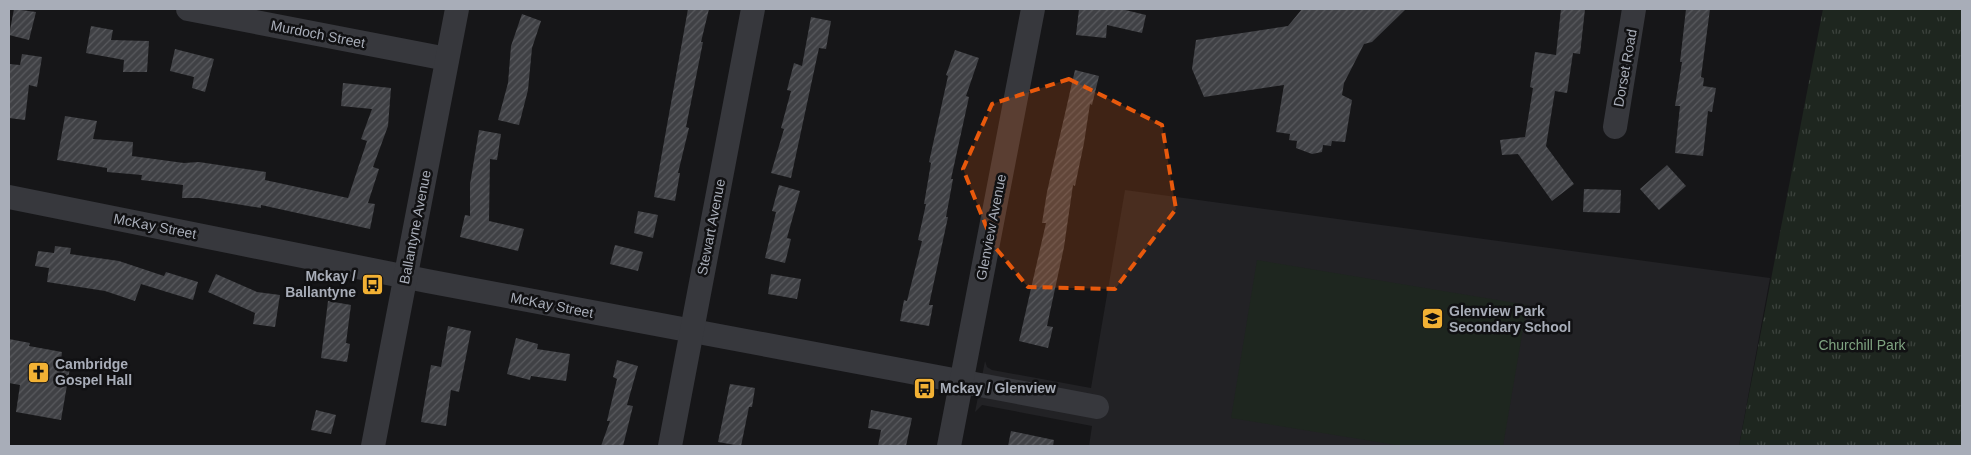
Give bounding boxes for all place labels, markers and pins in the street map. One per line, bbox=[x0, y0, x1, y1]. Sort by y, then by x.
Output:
place label: Mckay / Ballantyne bbox=[285, 268, 356, 300]
bus stop icon: Mckay / Ballantyne bbox=[360, 272, 384, 296]
place label: Glenview Park Secondary School bbox=[1449, 303, 1571, 335]
school or university icon: Glenview Park Secondary School bbox=[1421, 307, 1445, 331]
place label: Cambridge Gospel Hall bbox=[55, 356, 132, 388]
church icon: Cambridge Gospel Hall bbox=[27, 360, 51, 384]
bus stop icon: Mckay / Glenview bbox=[912, 376, 936, 400]
place label: Mckay / Glenview bbox=[940, 380, 1056, 396]

